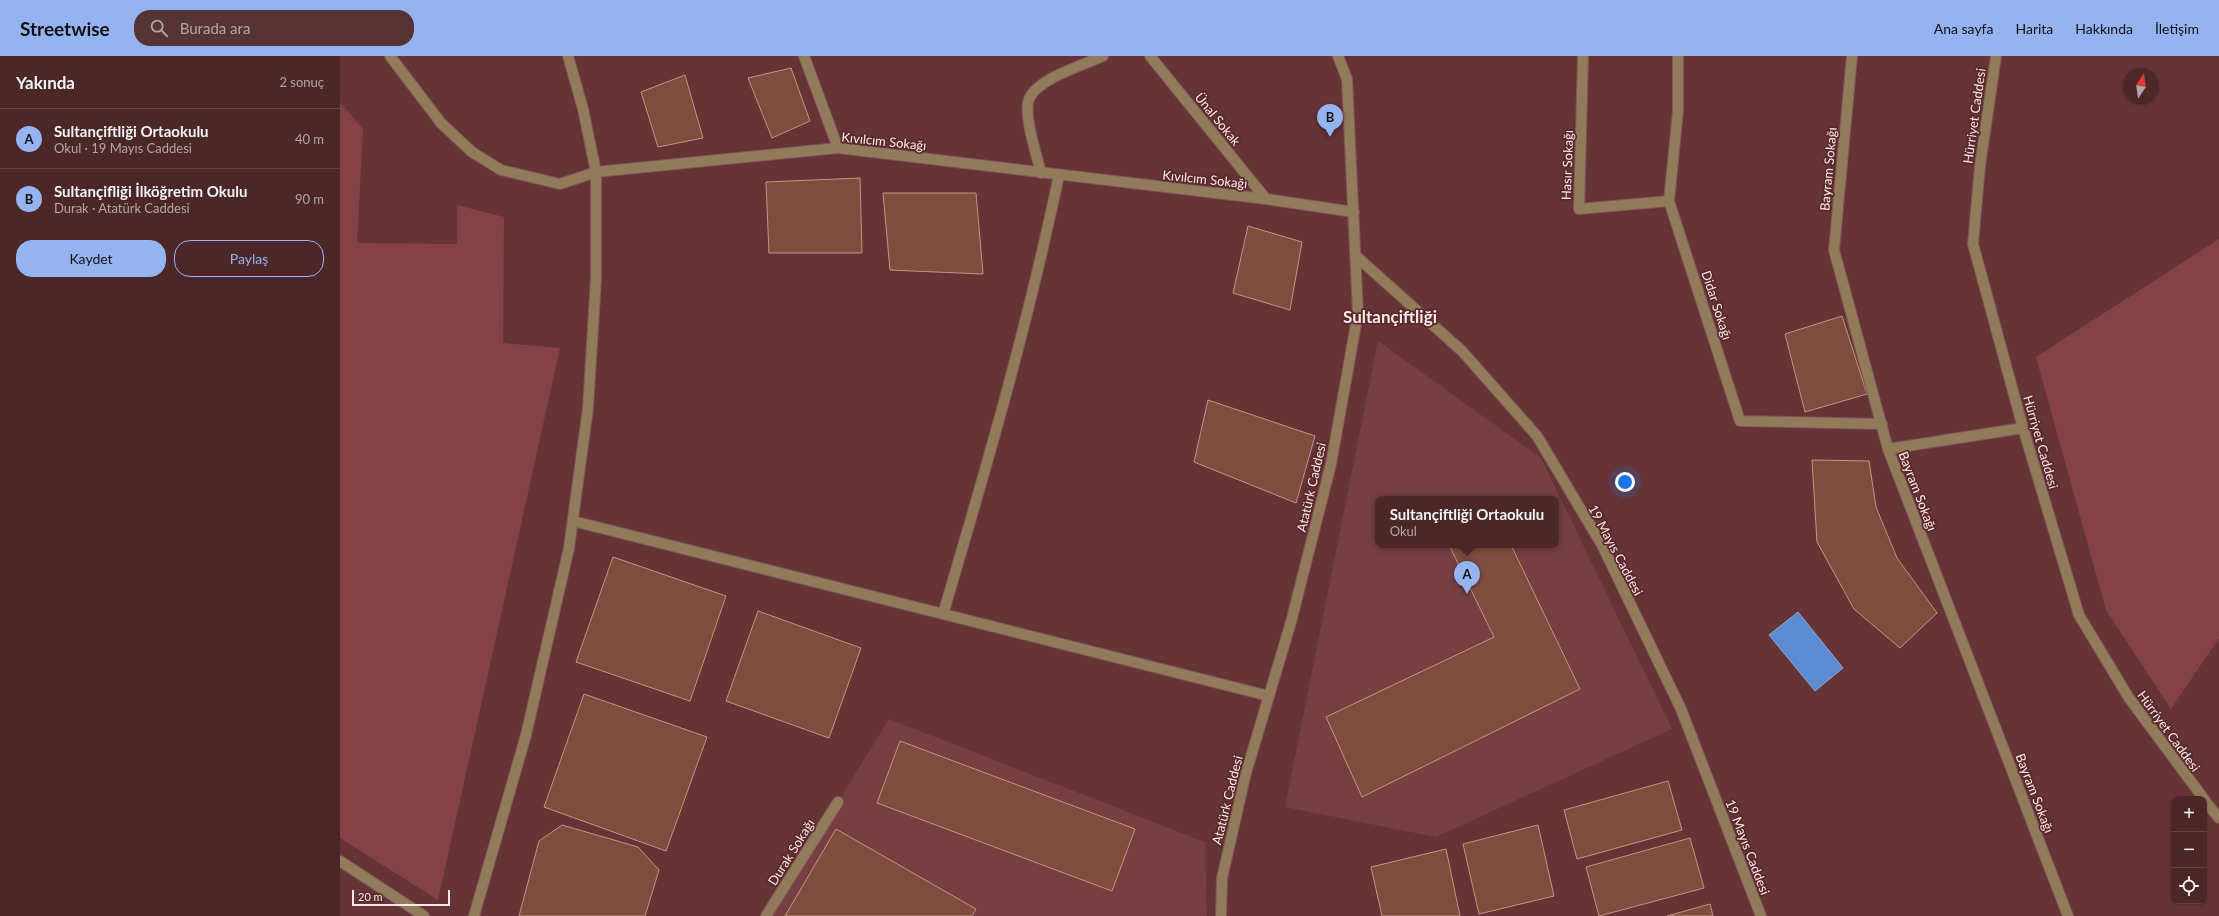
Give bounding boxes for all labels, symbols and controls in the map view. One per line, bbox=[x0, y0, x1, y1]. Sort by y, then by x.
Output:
search box bbox=[134, 10, 414, 46]
text: Streetwise bbox=[20, 17, 110, 40]
icon: search bbox=[148, 17, 170, 39]
text: Burada ara bbox=[180, 19, 250, 37]
text: Ana sayfa bbox=[1934, 20, 1993, 37]
text: Harita bbox=[2015, 20, 2053, 37]
text: Hakkında bbox=[2075, 20, 2133, 37]
text: İletişim bbox=[2155, 20, 2199, 37]
street label: Hürriyet Caddesi bbox=[1959, 67, 1989, 165]
north arrow bbox=[2123, 68, 2159, 104]
text: Yakında bbox=[16, 72, 75, 93]
text: 2 sonuç bbox=[279, 74, 324, 90]
street label: Ünal Sokak bbox=[1192, 89, 1244, 149]
pin: B bbox=[1317, 104, 1343, 137]
text: Sultançiftliği Ortaokulu bbox=[54, 122, 209, 140]
street label: Bayram Sokağı bbox=[1816, 127, 1840, 211]
street label: Kıvılcım Sokağı bbox=[841, 129, 927, 153]
street label: Hasır Sokağı bbox=[1558, 130, 1576, 200]
text: A bbox=[24, 131, 34, 147]
text: 40 m bbox=[295, 131, 324, 147]
text: Okul · 19 Mayıs Caddesi bbox=[54, 140, 192, 156]
street label: Kıvılcım Sokağı bbox=[1162, 167, 1248, 191]
text: Sultançifliği İlköğretim Okulu bbox=[54, 182, 247, 200]
text: B bbox=[25, 191, 33, 207]
text: 90 m bbox=[295, 191, 324, 207]
text: Durak · Atatürk Caddesi bbox=[54, 200, 190, 216]
button: Kaydet bbox=[16, 240, 166, 277]
button: Paylaş bbox=[174, 240, 324, 277]
street label: Didar Sokağı bbox=[1698, 268, 1736, 342]
district label: Sultançiftliği bbox=[1343, 306, 1437, 327]
street label: Hürriyet Caddesi bbox=[2020, 394, 2062, 490]
street label: Atatürk Caddesi bbox=[1293, 441, 1329, 533]
street label: Bayram Sokağı bbox=[1896, 449, 1940, 533]
your location bbox=[1615, 472, 1635, 492]
popup bbox=[1375, 496, 1559, 548]
street label: 19 Mayıs Caddesi bbox=[1585, 502, 1647, 598]
text: Sultançiftliği Ortaokulu bbox=[1390, 505, 1544, 523]
text: Okul bbox=[1390, 523, 1417, 539]
pin: A bbox=[1454, 561, 1480, 594]
street label: Hürriyet Caddesi bbox=[2134, 687, 2204, 775]
street label: Bayram Sokağı bbox=[2013, 751, 2057, 835]
street label: Atatürk Caddesi bbox=[1208, 754, 1246, 846]
map controls bbox=[2171, 796, 2207, 904]
button: + bbox=[2171, 796, 2207, 832]
street label: 19 Mayıs Caddesi bbox=[1722, 797, 1774, 897]
street label: Durak Sokağı bbox=[764, 816, 818, 888]
button: − bbox=[2171, 832, 2207, 868]
button: locate bbox=[2171, 868, 2207, 904]
scale bar bbox=[352, 888, 450, 907]
text: 20 m bbox=[358, 890, 383, 903]

